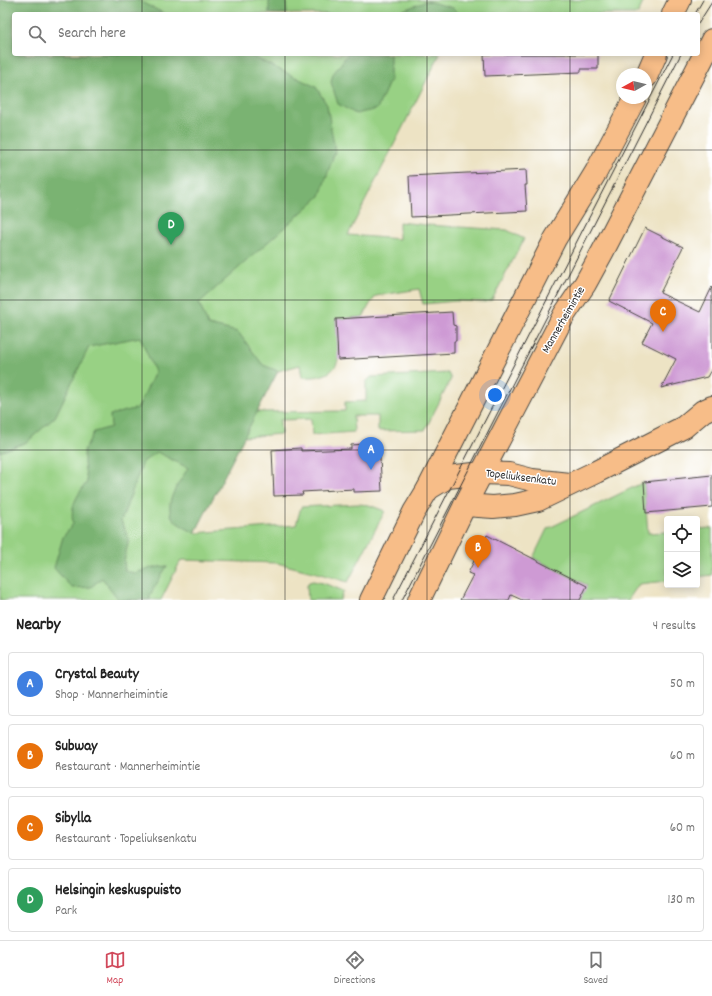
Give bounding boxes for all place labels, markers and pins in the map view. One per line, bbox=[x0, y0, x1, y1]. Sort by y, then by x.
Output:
pin: D bbox=[158, 212, 184, 245]
pin: C bbox=[650, 299, 676, 332]
pin: A bbox=[358, 437, 384, 470]
pin: B bbox=[465, 535, 491, 568]

